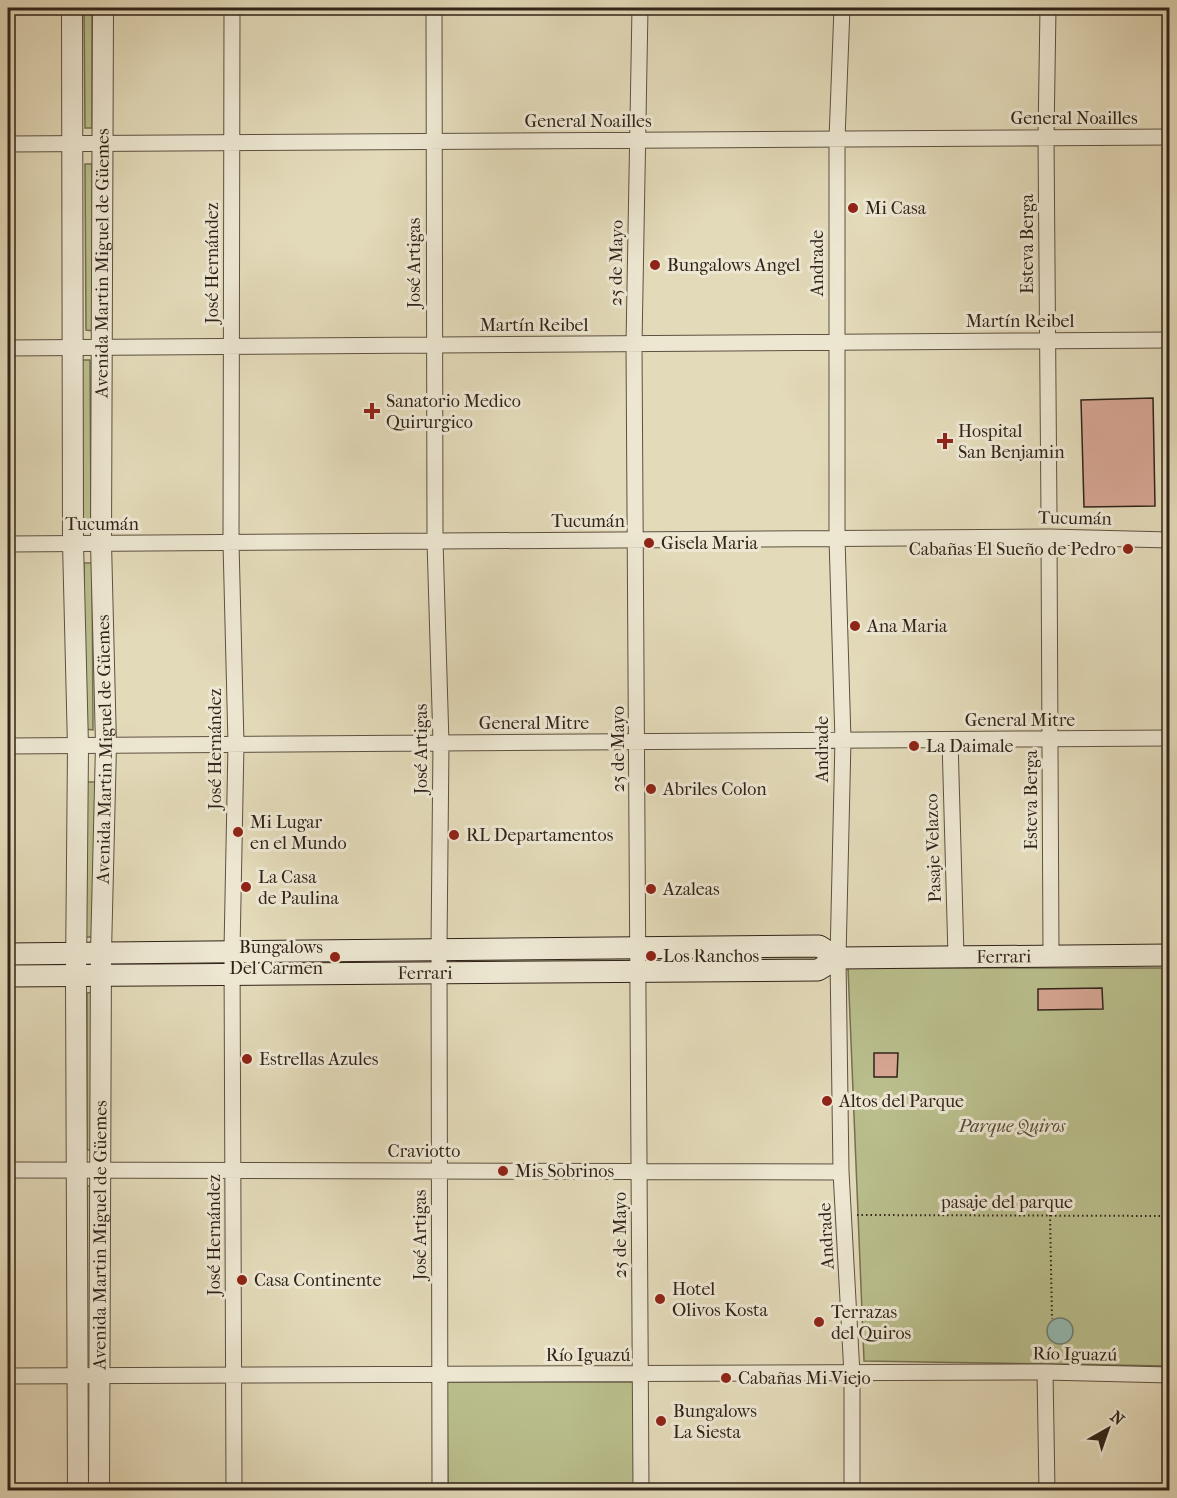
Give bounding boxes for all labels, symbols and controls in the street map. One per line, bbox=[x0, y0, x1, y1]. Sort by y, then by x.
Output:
street label: General Noailles bbox=[1010, 108, 1138, 129]
street label: General Noailles bbox=[524, 111, 652, 132]
street label: Avenida Martin Miguel de Güemes bbox=[92, 128, 114, 399]
street label: Esteva Berga bbox=[1017, 193, 1038, 294]
place label: Mi Casa bbox=[865, 198, 927, 219]
marker: Mi Casa bbox=[846, 201, 860, 215]
street label: José Hernández bbox=[202, 202, 223, 326]
street label: José Artigas bbox=[404, 217, 425, 310]
street label: 25 de Mayo bbox=[605, 220, 628, 306]
street label: Andrade bbox=[807, 230, 828, 297]
place label: Bungalows Angel bbox=[667, 255, 800, 276]
marker: Bungalows Angel bbox=[648, 258, 662, 272]
street label: Martín Reibel bbox=[966, 311, 1074, 332]
street label: Martín Reibel bbox=[480, 315, 588, 336]
place label: Sanatorio Medico Quirurgico bbox=[386, 391, 521, 433]
marker: Sanatorio Medico Quirurgico bbox=[363, 402, 381, 420]
place label: Hospital San Benjamin bbox=[958, 421, 1065, 463]
marker: Hospital San Benjamin bbox=[936, 432, 954, 450]
street label: Tucumán bbox=[1038, 507, 1113, 530]
street label: Tucumán bbox=[551, 511, 625, 532]
street label: Tucumán bbox=[65, 514, 139, 535]
place label: Gisela Maria bbox=[661, 533, 758, 554]
marker: Gisela Maria bbox=[642, 536, 656, 550]
place label: Cabañas El Sueño de Pedro bbox=[909, 539, 1116, 560]
marker: Cabañas El Sueño de Pedro bbox=[1121, 542, 1135, 556]
street label: Avenida Martin Miguel de Güemes bbox=[93, 614, 117, 885]
place label: Ana Maria bbox=[866, 616, 948, 637]
marker: Ana Maria bbox=[848, 619, 862, 633]
street label: José Hernández bbox=[205, 688, 226, 812]
street label: José Artigas bbox=[411, 703, 432, 796]
street label: 25 de Mayo bbox=[608, 706, 629, 792]
street label: General Mitre bbox=[965, 710, 1075, 731]
street label: General Mitre bbox=[479, 713, 589, 734]
street label: Andrade bbox=[812, 716, 833, 783]
place label: La Daimale bbox=[926, 736, 1014, 757]
marker: La Daimale bbox=[907, 739, 921, 753]
street label: Esteva Berga bbox=[1021, 749, 1042, 850]
place label: Abriles Colon bbox=[662, 779, 767, 800]
marker: Abriles Colon bbox=[644, 782, 658, 796]
street label: Pasaje Velazco bbox=[921, 793, 946, 903]
place label: Mi Lugar en el Mundo bbox=[250, 812, 347, 854]
marker: Mi Lugar en el Mundo bbox=[231, 825, 245, 839]
place label: RL Departamentos bbox=[466, 825, 614, 846]
marker: RL Departamentos bbox=[447, 828, 461, 842]
place label: La Casa de Paulina bbox=[258, 867, 339, 909]
place label: Azaleas bbox=[662, 879, 720, 900]
marker: La Casa de Paulina bbox=[239, 880, 253, 894]
marker: Azaleas bbox=[644, 882, 658, 896]
place label: Bungalows Del Carmen bbox=[229, 937, 324, 979]
place label: Los Ranchos bbox=[663, 946, 760, 967]
street label: Ferrari bbox=[976, 946, 1032, 968]
marker: Los Ranchos bbox=[644, 949, 658, 963]
marker: Bungalows Del Carmen bbox=[328, 950, 342, 964]
street label: Ferrari bbox=[397, 963, 453, 984]
place label: Estrellas Azules bbox=[259, 1049, 379, 1070]
marker: Estrellas Azules bbox=[240, 1052, 254, 1066]
place label: Altos del Parque bbox=[838, 1091, 964, 1112]
marker: Altos del Parque bbox=[820, 1094, 834, 1108]
street label: Avenida Martin Miguel de Güemes bbox=[89, 1100, 111, 1371]
park label: Parque Quiros bbox=[958, 1116, 1066, 1137]
street label: Craviotto bbox=[388, 1141, 460, 1162]
place label: Mis Sobrinos bbox=[515, 1161, 614, 1182]
marker: Mis Sobrinos bbox=[496, 1164, 510, 1178]
street label: José Hernández bbox=[204, 1174, 225, 1298]
street label: José Artigas bbox=[410, 1189, 431, 1282]
street label: 25 de Mayo bbox=[610, 1192, 631, 1278]
street label: pasaje del parque bbox=[940, 1192, 1073, 1213]
street label: Andrade bbox=[814, 1202, 839, 1271]
place label: Casa Continente bbox=[254, 1270, 381, 1291]
marker: Casa Continente bbox=[235, 1273, 249, 1287]
place label: Hotel Olivos Kosta bbox=[672, 1279, 768, 1321]
marker: Hotel Olivos Kosta bbox=[653, 1292, 667, 1306]
place label: Terrazas del Quiros bbox=[831, 1302, 912, 1344]
marker: Terrazas del Quiros bbox=[812, 1315, 826, 1329]
street label: Río Iguazú bbox=[1032, 1343, 1118, 1366]
street label: Río Iguazú bbox=[546, 1345, 630, 1366]
place label: Cabañas Mi Viejo bbox=[738, 1368, 871, 1389]
marker: Cabañas Mi Viejo bbox=[719, 1371, 733, 1385]
north arrow bbox=[1078, 1399, 1138, 1459]
place label: Bungalows La Siesta bbox=[673, 1401, 757, 1443]
text: N bbox=[1107, 1407, 1129, 1430]
marker: Bungalows La Siesta bbox=[654, 1414, 668, 1428]

